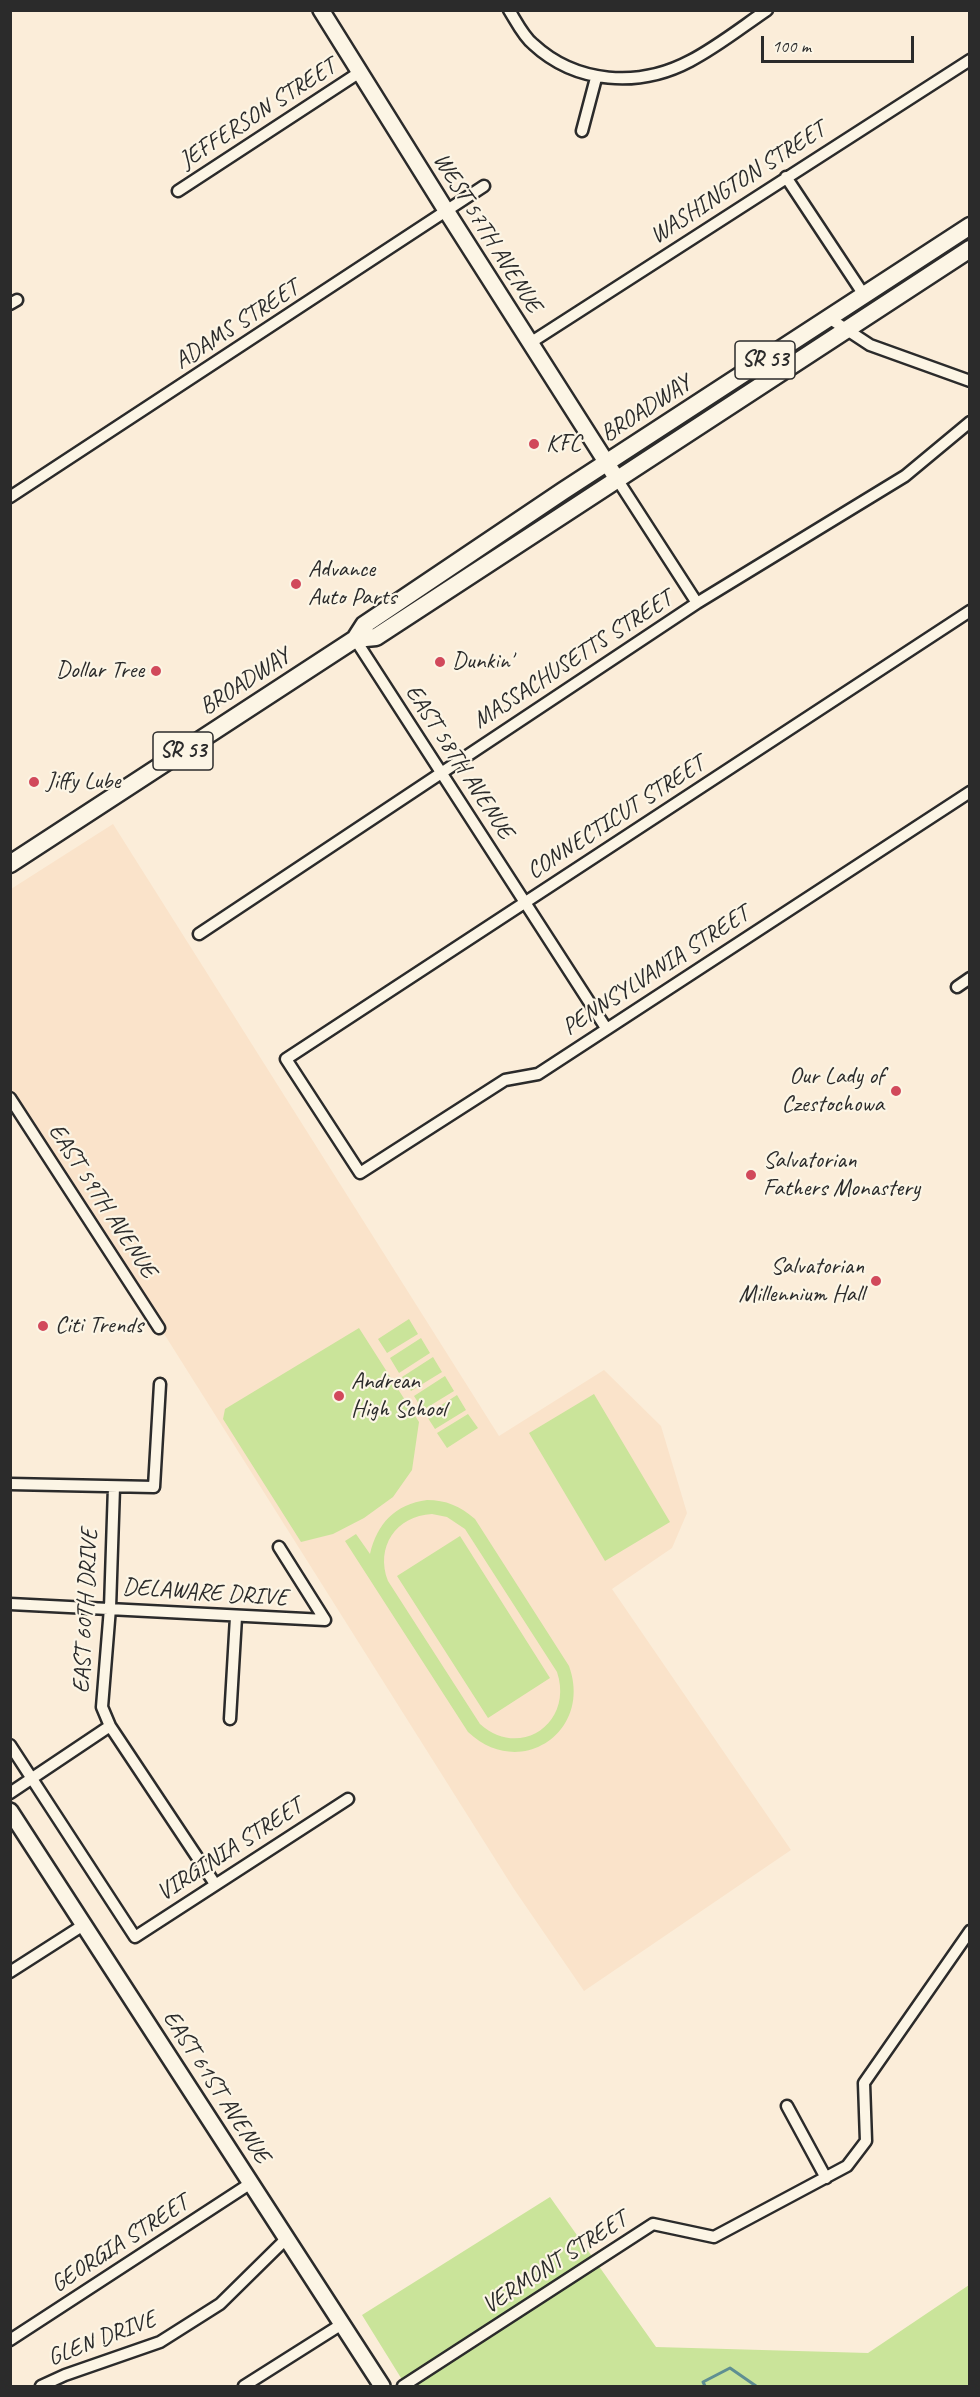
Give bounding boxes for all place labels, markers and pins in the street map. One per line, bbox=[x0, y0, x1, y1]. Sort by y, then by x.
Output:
place label: KFC bbox=[546, 430, 581, 458]
marker: KFC bbox=[527, 437, 541, 451]
place label: Advance Auto Parts bbox=[308, 556, 396, 612]
marker: Advance Auto Parts bbox=[289, 577, 303, 591]
place label: Dunkin' bbox=[452, 648, 512, 676]
marker: Dunkin' bbox=[433, 655, 447, 669]
place label: Dollar Tree bbox=[56, 657, 144, 685]
marker: Dollar Tree bbox=[149, 664, 163, 678]
place label: Jiffy Lube bbox=[46, 768, 120, 796]
marker: Jiffy Lube bbox=[27, 775, 41, 789]
place label: Our Lady of Czestochowa bbox=[781, 1063, 884, 1119]
marker: Our Lady of Czestochowa bbox=[889, 1084, 903, 1098]
place label: Salvatorian Fathers Monastery bbox=[763, 1147, 920, 1203]
marker: Salvatorian Fathers Monastery bbox=[744, 1168, 758, 1182]
place label: Salvatorian Millennium Hall bbox=[739, 1253, 864, 1309]
marker: Salvatorian Millennium Hall bbox=[869, 1274, 883, 1288]
place label: Citi Trends bbox=[55, 1312, 143, 1340]
marker: Citi Trends bbox=[36, 1319, 50, 1333]
place label: Andrean High School bbox=[351, 1368, 446, 1424]
marker: Andrean High School bbox=[332, 1389, 346, 1403]

